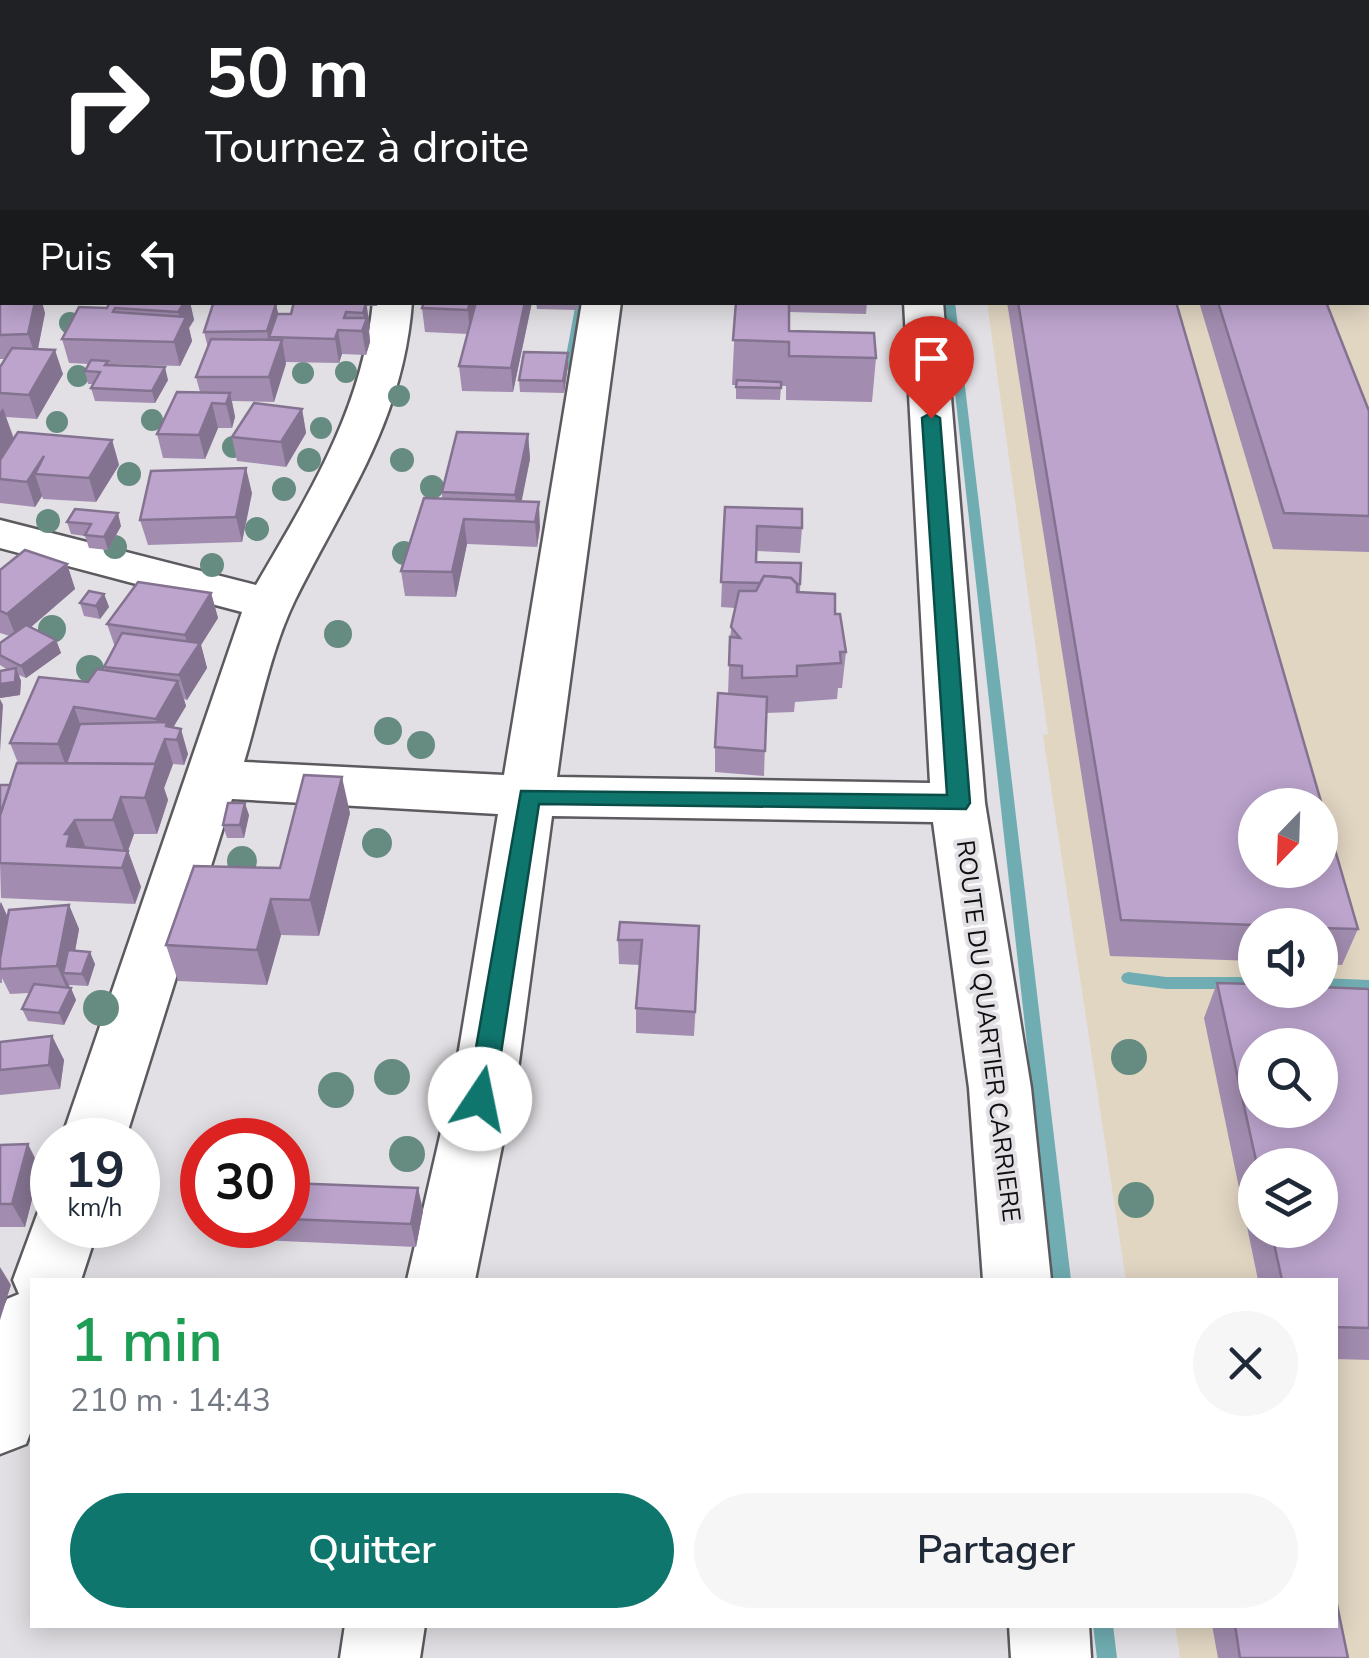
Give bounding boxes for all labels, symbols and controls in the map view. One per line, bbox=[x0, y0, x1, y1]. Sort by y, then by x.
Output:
text: 50 m bbox=[205, 26, 369, 122]
icon: right bbox=[40, 40, 170, 170]
text: Tournez à droite bbox=[205, 117, 529, 178]
icon: left bbox=[132, 230, 187, 285]
text: Puis bbox=[40, 232, 112, 283]
pin bbox=[889, 316, 974, 419]
icon: arrive bbox=[904, 331, 959, 386]
north arrow bbox=[1238, 788, 1338, 888]
map controls bbox=[1238, 788, 1338, 1248]
street label: ROUTE DU QUARTIER CARRIERE bbox=[948, 838, 1028, 1224]
button: sound bbox=[1238, 908, 1338, 1008]
button: search bbox=[1238, 1028, 1338, 1128]
position arrow bbox=[428, 1047, 532, 1151]
speed limit sign: 30 bbox=[180, 1118, 310, 1248]
text: 19 bbox=[65, 1136, 125, 1205]
button: layers bbox=[1238, 1148, 1338, 1248]
text: km/h bbox=[67, 1191, 123, 1225]
text: 1 min bbox=[70, 1300, 223, 1382]
button: close bbox=[1193, 1311, 1298, 1416]
text: 210 m · 14:43 bbox=[70, 1379, 271, 1422]
button: Quitter bbox=[70, 1493, 674, 1608]
button: Partager bbox=[694, 1493, 1298, 1608]

